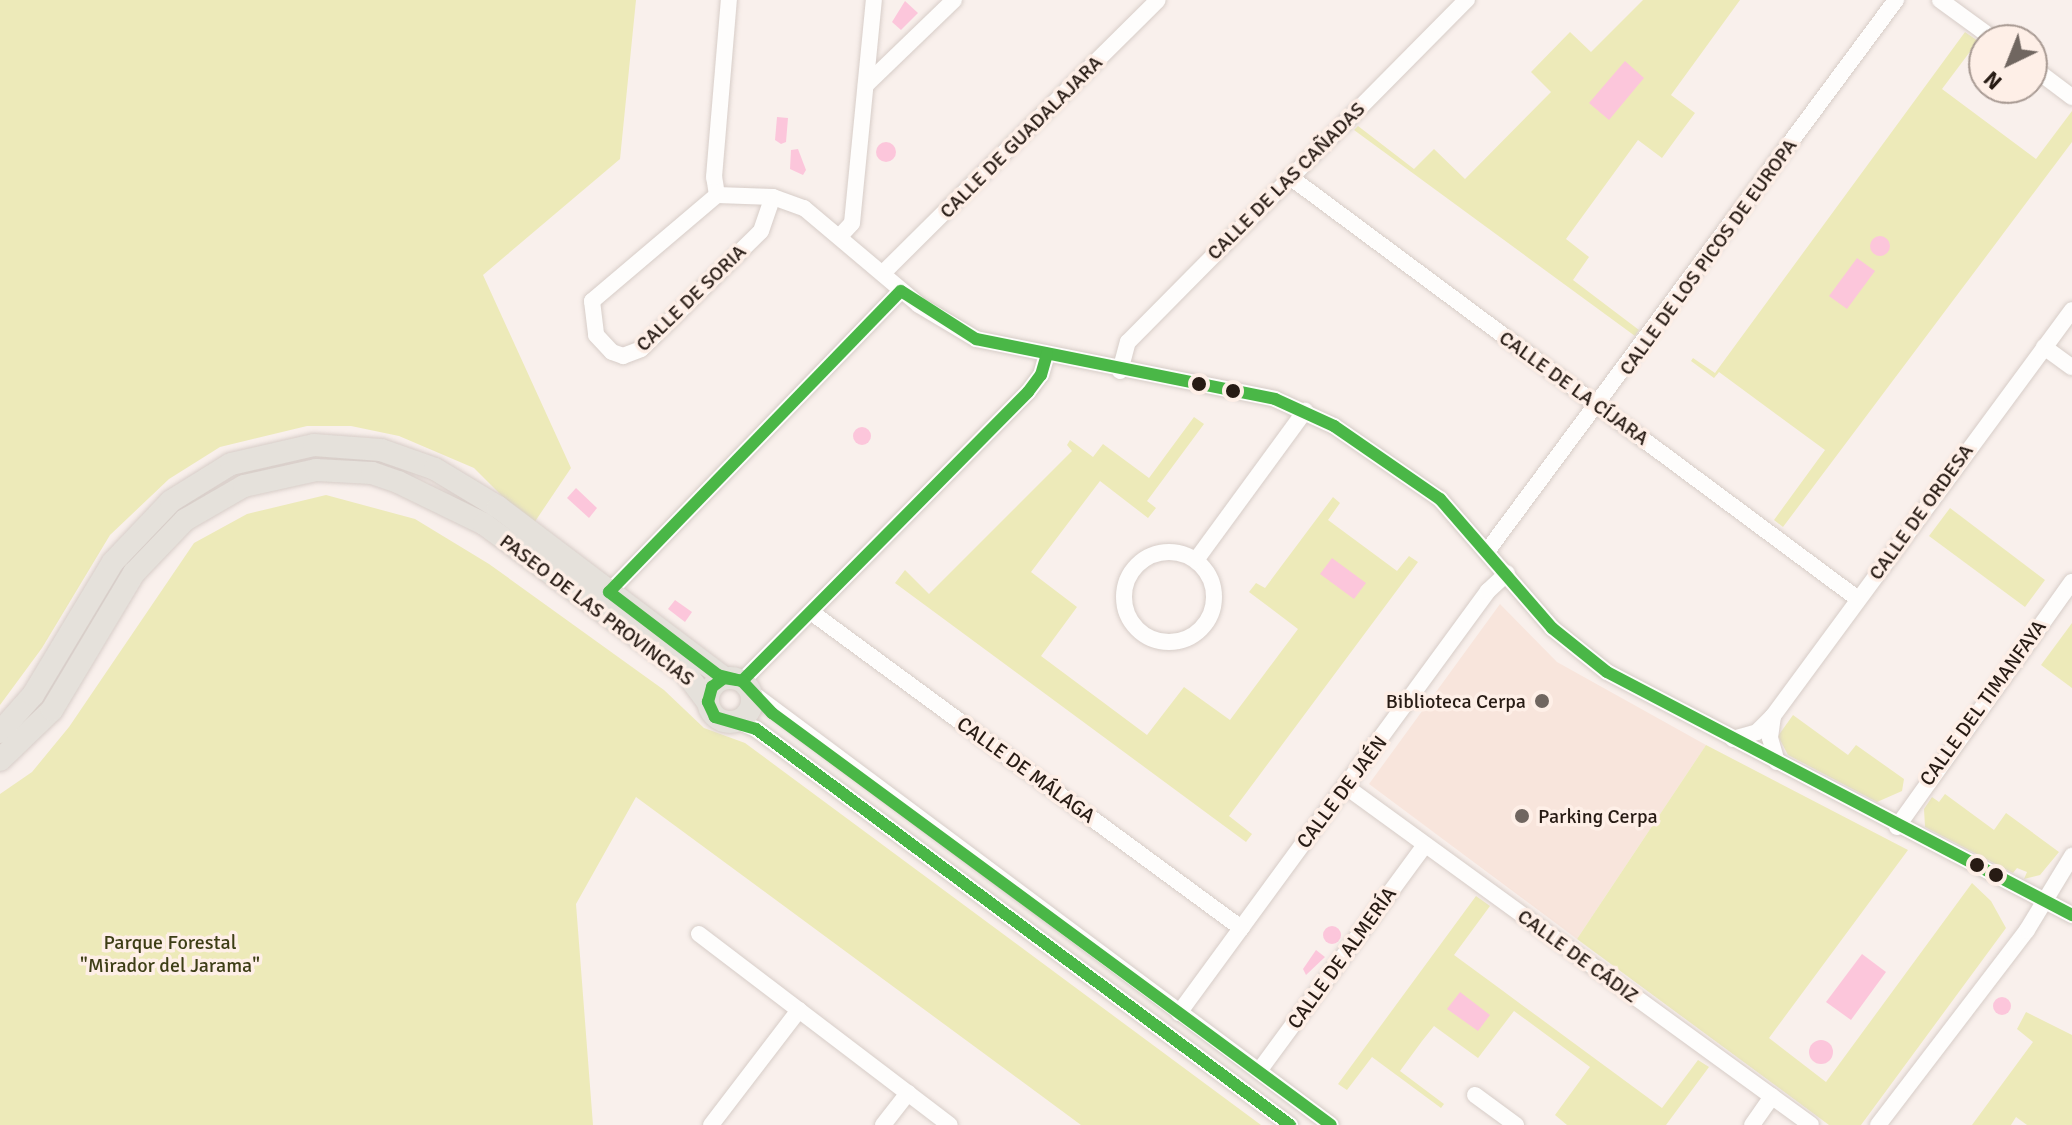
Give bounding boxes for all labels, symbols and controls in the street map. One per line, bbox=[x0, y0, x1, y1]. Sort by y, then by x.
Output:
north arrow bbox=[1968, 24, 2048, 104]
street label: CALLE DE GUADALAJARA bbox=[935, 51, 1107, 223]
text: N bbox=[1978, 65, 2007, 96]
street label: CALLE DE LAS CAÑADAS bbox=[1202, 97, 1370, 265]
street label: CALLE DE LOS PICOS DE EUROPA bbox=[1614, 134, 1802, 380]
street label: CALLE DE SORIA bbox=[631, 240, 751, 356]
street label: CALLE DE LA CÍJARA bbox=[1495, 326, 1653, 450]
unlabelled marker bbox=[1191, 376, 1207, 392]
unlabelled marker bbox=[1225, 383, 1241, 399]
street label: CALLE DE ORDESA bbox=[1864, 439, 1978, 585]
street label: PASEO DE LAS PROVINCIAS bbox=[495, 529, 699, 691]
street label: CALLE DEL TIMANFAYA bbox=[1915, 616, 2051, 790]
place label: Biblioteca Cerpa bbox=[1386, 689, 1526, 713]
marker: Biblioteca Cerpa bbox=[1533, 692, 1551, 710]
street label: CALLE DE MÁLAGA bbox=[952, 712, 1100, 828]
street label: CALLE DE JAÉN bbox=[1292, 731, 1392, 853]
place label: Parking Cerpa bbox=[1538, 804, 1658, 828]
marker: Parking Cerpa bbox=[1513, 807, 1531, 825]
unlabelled marker bbox=[1969, 857, 1985, 873]
unlabelled marker bbox=[1988, 867, 2004, 883]
street label: CALLE DE ALMERÍA bbox=[1283, 882, 1401, 1034]
street label: CALLE DE CÁDIZ bbox=[1513, 904, 1643, 1008]
park label: Parque Forestal "Mirador del Jarama" bbox=[80, 931, 260, 978]

